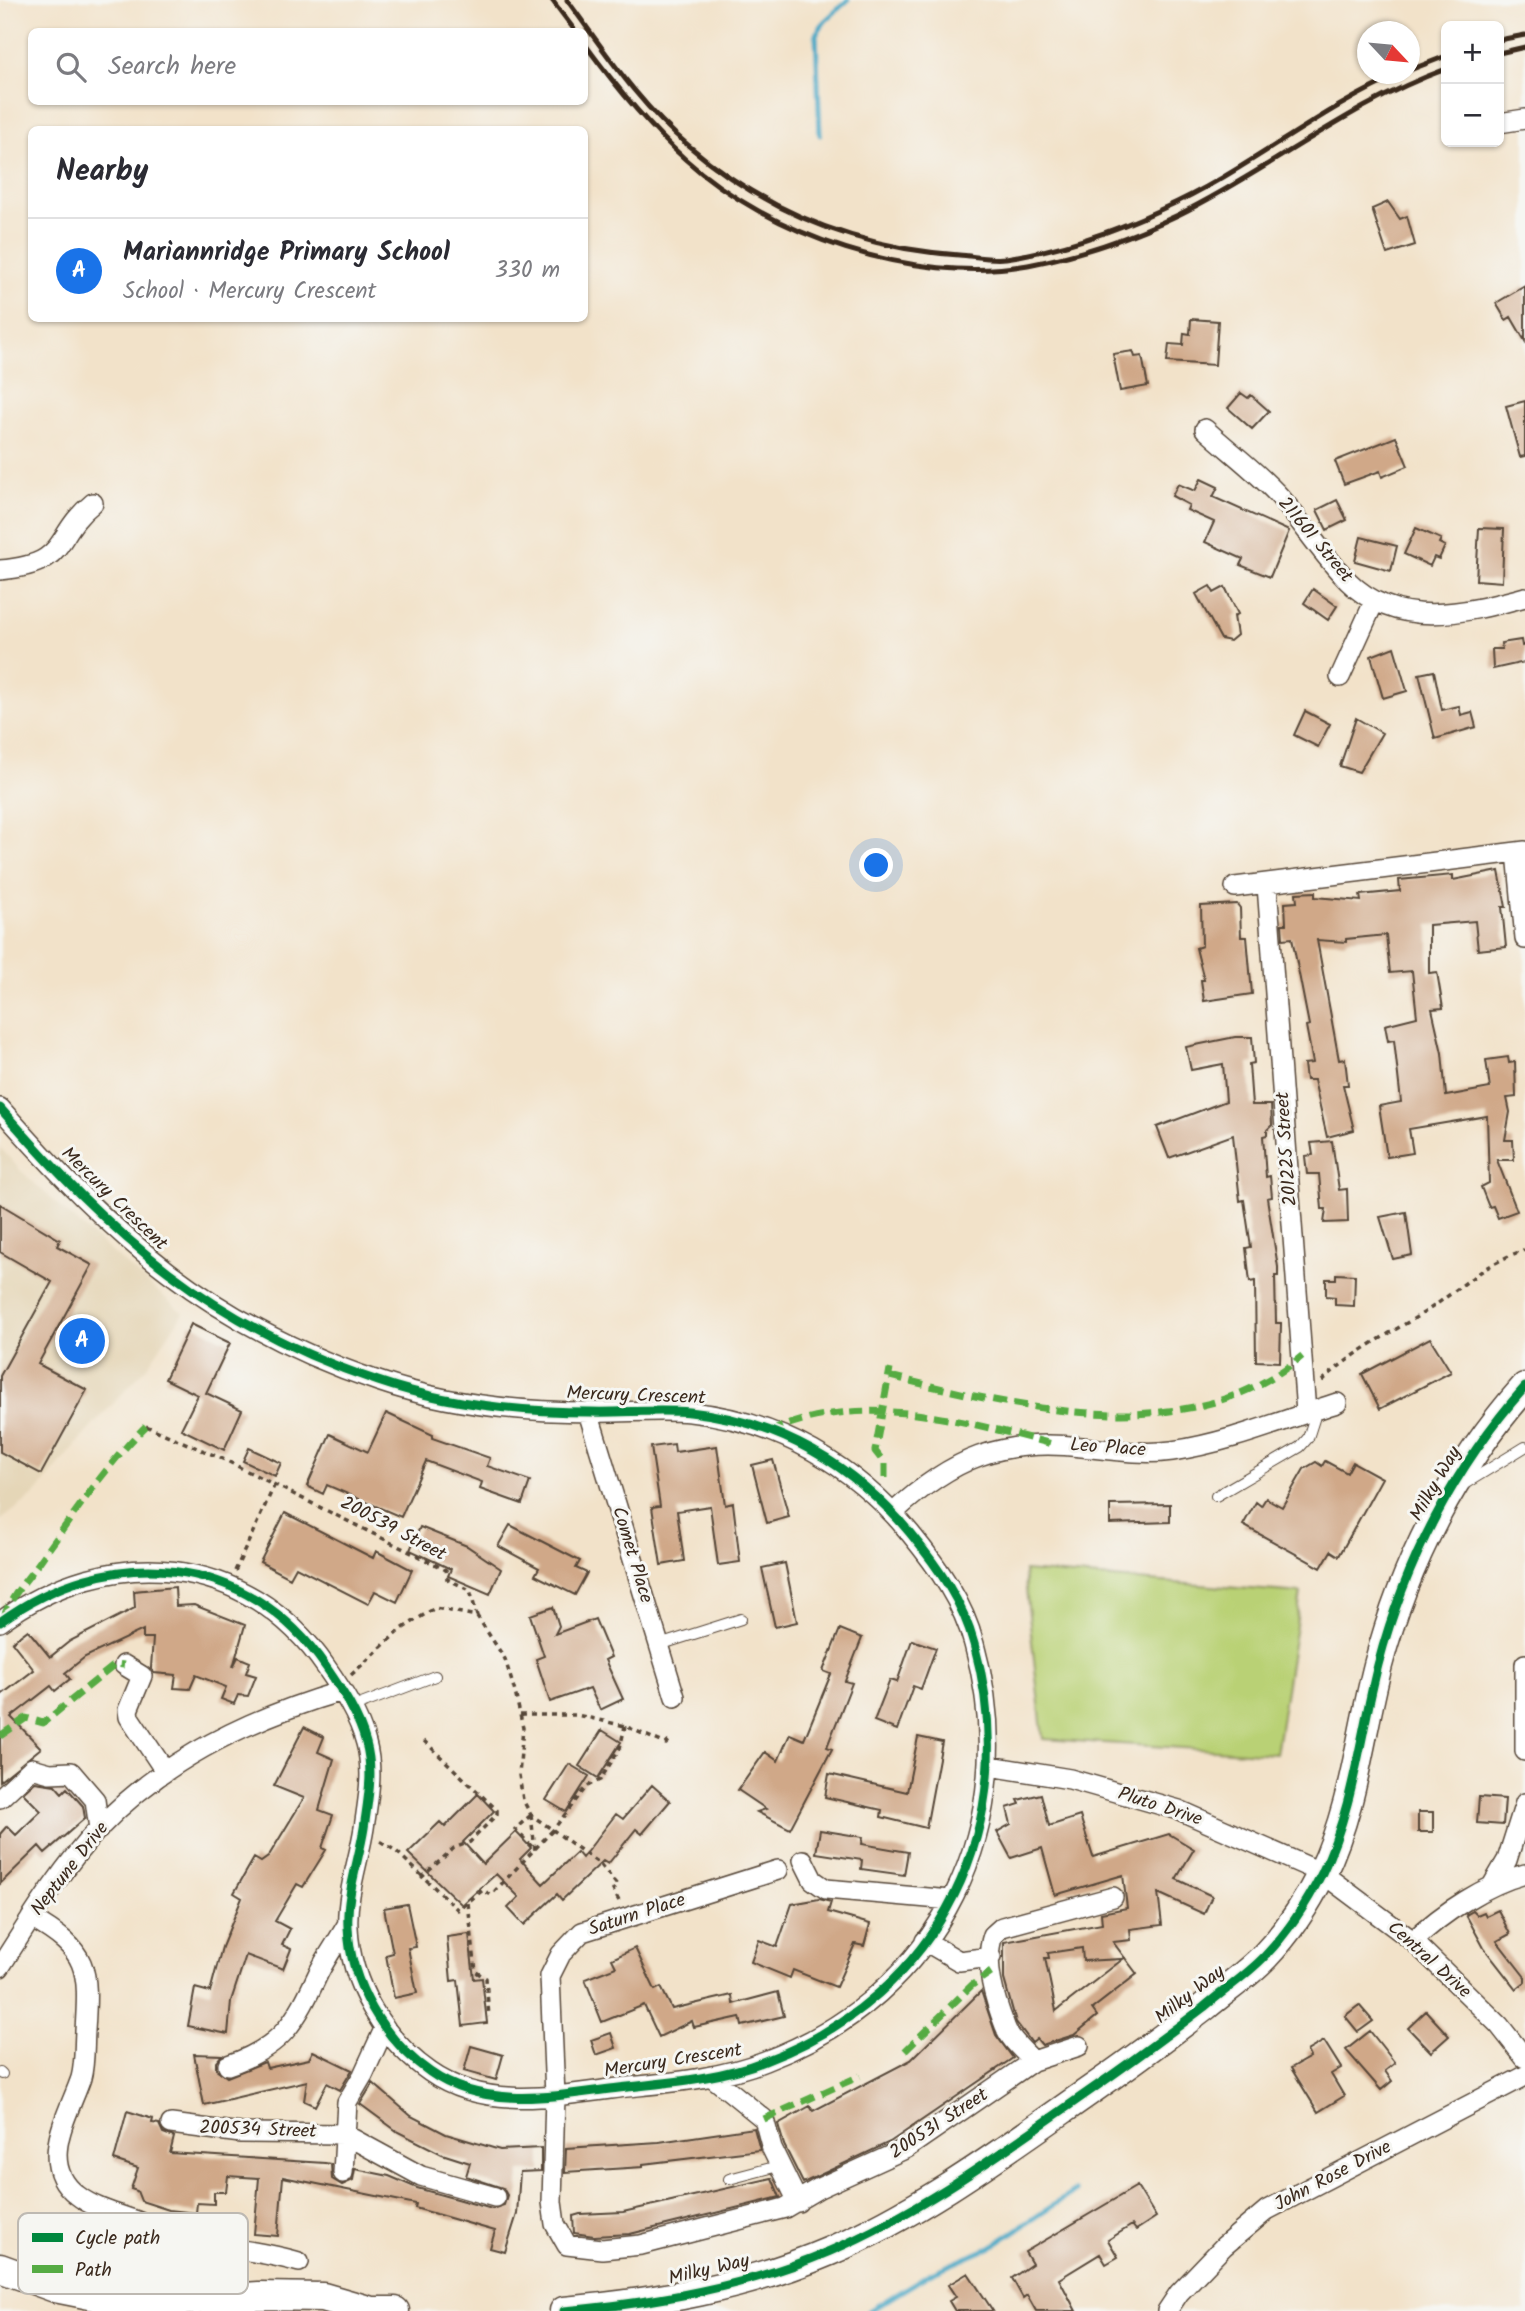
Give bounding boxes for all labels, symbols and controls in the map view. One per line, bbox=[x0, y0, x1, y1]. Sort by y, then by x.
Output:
north arrow bbox=[1357, 21, 1420, 84]
map controls bbox=[1441, 21, 1504, 147]
button: + bbox=[1441, 21, 1504, 84]
search box bbox=[28, 28, 588, 105]
text: Search here bbox=[108, 46, 236, 88]
icon: search bbox=[52, 48, 90, 86]
button: − bbox=[1441, 84, 1504, 147]
text: Nearby bbox=[56, 148, 148, 196]
text: Mariannridge Primary School bbox=[123, 232, 450, 274]
text: A bbox=[72, 253, 86, 289]
text: 330 m bbox=[495, 253, 560, 289]
text: School · Mercury Crescent bbox=[123, 274, 376, 310]
street label: 211601 Street bbox=[1270, 490, 1361, 590]
your location bbox=[859, 848, 893, 882]
street label: 201225 Street bbox=[1268, 1090, 1306, 1207]
street label: Mercury Crescent bbox=[54, 1140, 175, 1259]
pin: A bbox=[59, 1315, 105, 1367]
street label: Mercury Crescent bbox=[566, 1379, 707, 1413]
street label: Leo Place bbox=[1069, 1430, 1147, 1466]
street label: Milky Way bbox=[1402, 1440, 1470, 1527]
street label: 200539 Street bbox=[335, 1488, 452, 1570]
street label: Comet Place bbox=[603, 1503, 661, 1607]
street label: Pluto Drive bbox=[1114, 1779, 1207, 1835]
street label: Neptune Drive bbox=[23, 1815, 117, 1923]
street label: Saturn Place bbox=[585, 1885, 690, 1945]
street label: Central Drive bbox=[1380, 1914, 1478, 2006]
street label: Milky Way bbox=[1148, 1957, 1233, 2032]
street label: Mercury Crescent bbox=[602, 2035, 745, 2087]
street label: 200531 Street bbox=[883, 2080, 995, 2167]
street label: 200534 Street bbox=[199, 2113, 318, 2147]
street label: John Rose Drive bbox=[1269, 2132, 1397, 2220]
legend bbox=[18, 2213, 248, 2294]
text: Cycle path bbox=[75, 2224, 160, 2254]
street label: Milky Way bbox=[666, 2246, 754, 2294]
text: Path bbox=[75, 2256, 112, 2286]

